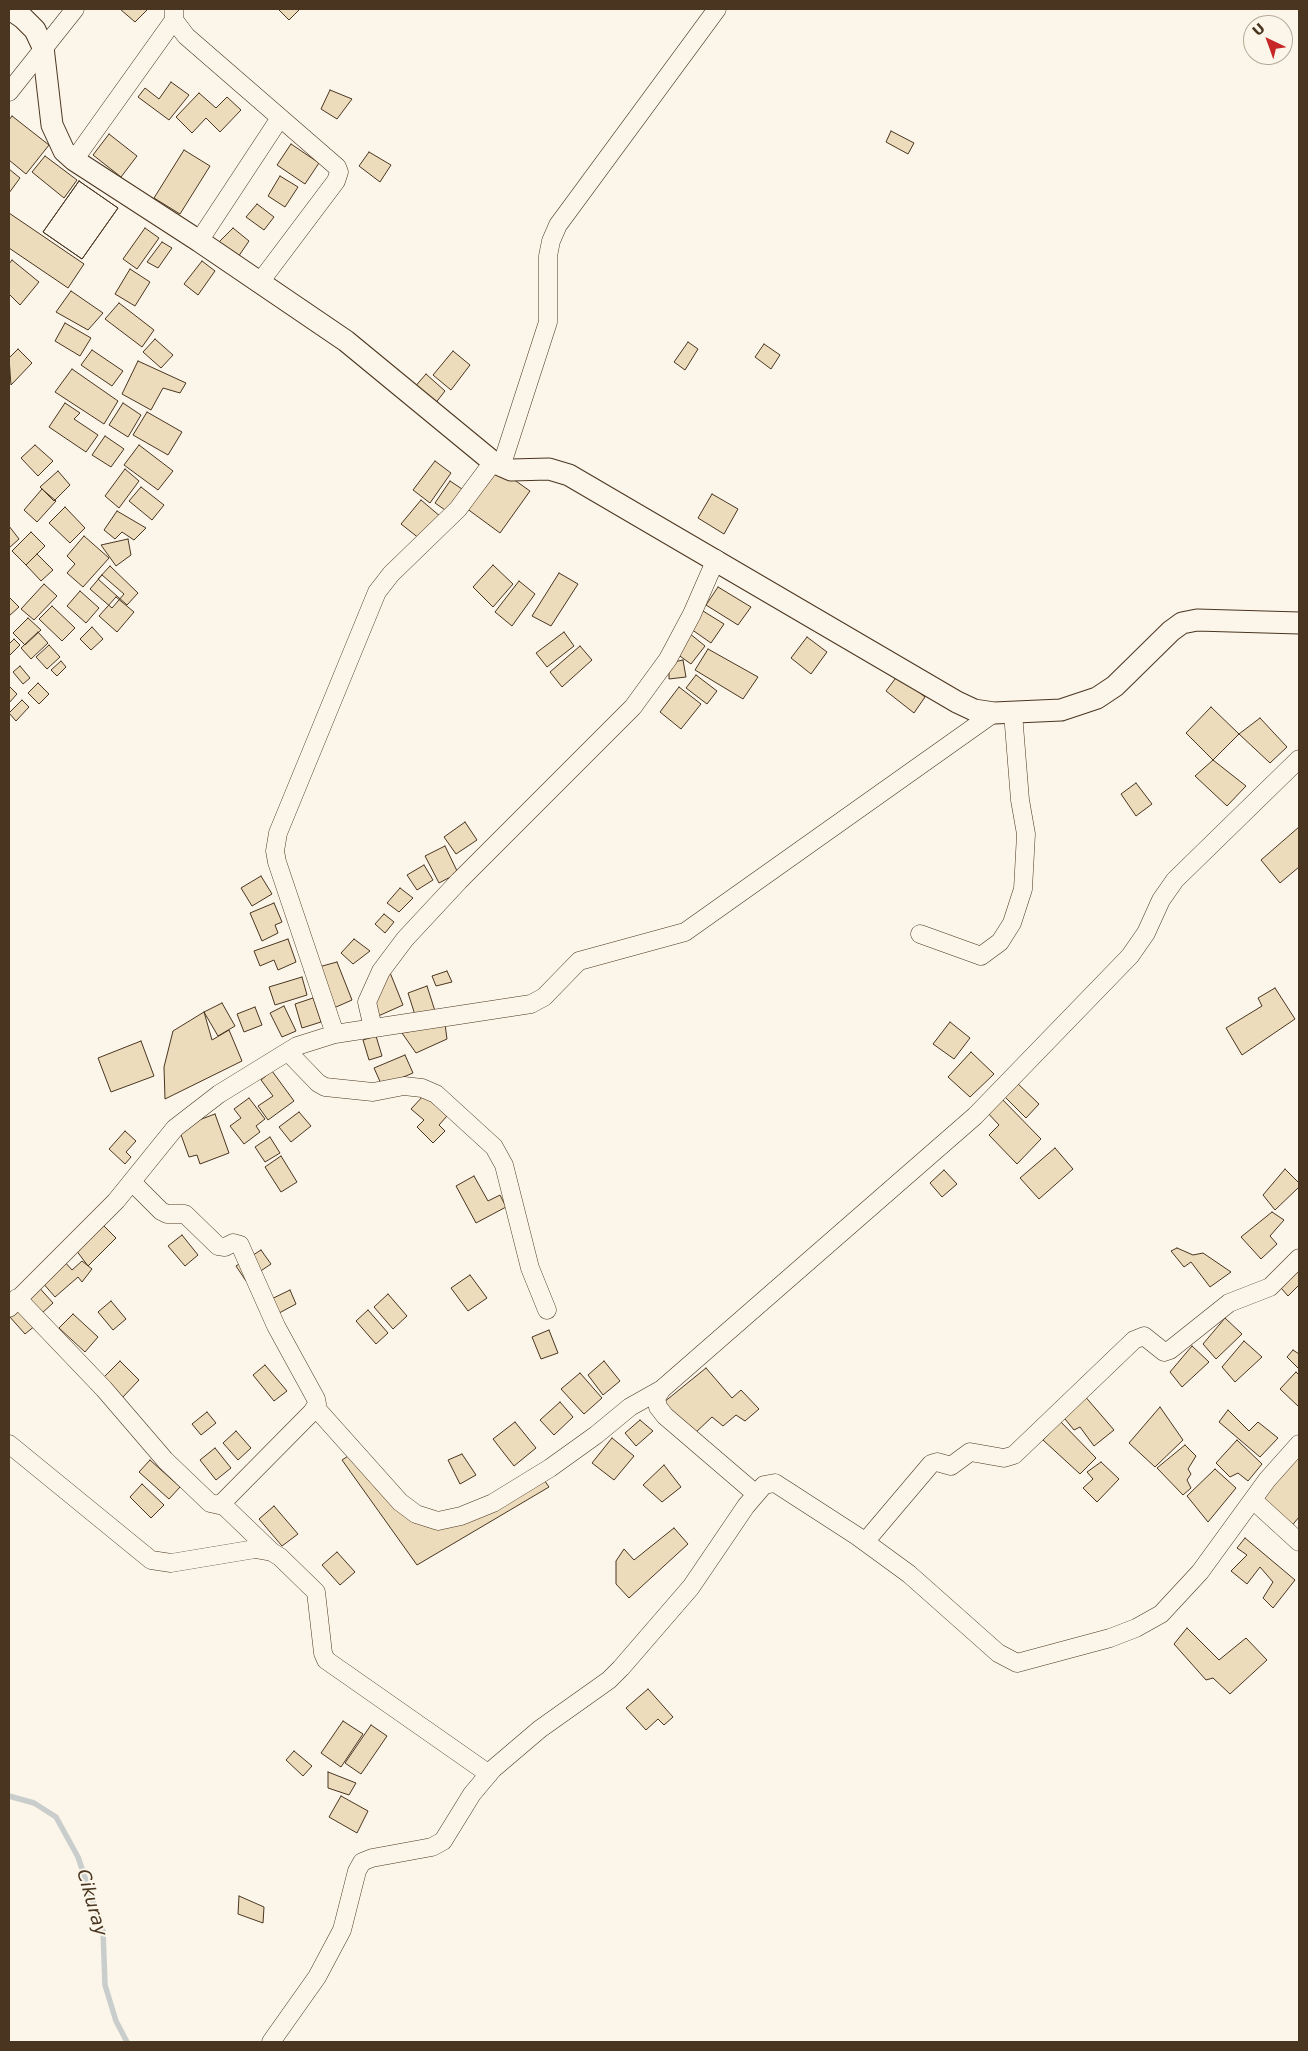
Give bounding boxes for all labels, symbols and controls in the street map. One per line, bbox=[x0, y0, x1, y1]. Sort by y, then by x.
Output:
north arrow bbox=[1243, 15, 1293, 65]
text: U bbox=[1249, 20, 1268, 39]
water label: Cikuray bbox=[71, 1867, 111, 1939]

